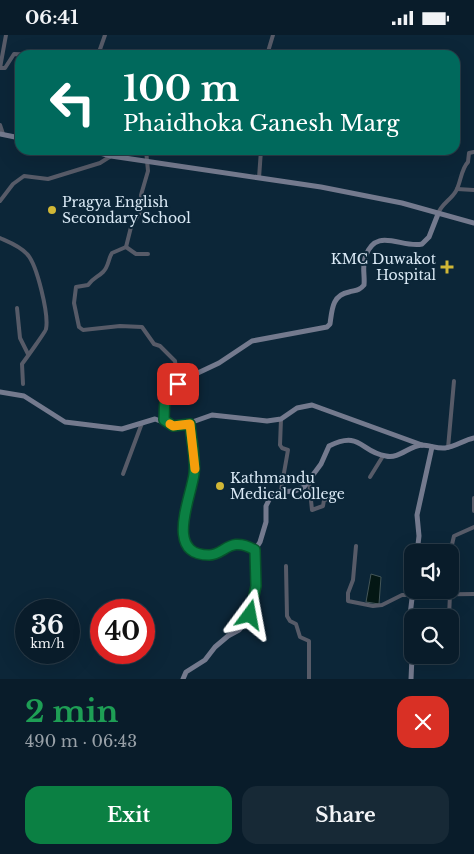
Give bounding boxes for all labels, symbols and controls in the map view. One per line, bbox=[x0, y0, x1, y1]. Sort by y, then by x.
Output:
text: 06:41 bbox=[25, 6, 78, 29]
text: 100 m bbox=[123, 67, 239, 110]
icon: left bbox=[40, 70, 105, 135]
text: Phaidhoka Ganesh Marg bbox=[123, 110, 400, 137]
place label: Pragya English Secondary School bbox=[62, 193, 191, 227]
marker: Pragya English Secondary School bbox=[46, 204, 58, 216]
place label: KMC Duwakot Hospital bbox=[331, 250, 437, 284]
marker: KMC Duwakot Hospital bbox=[440, 260, 454, 274]
pin bbox=[157, 363, 199, 405]
icon: arrive bbox=[164, 370, 192, 398]
place label: Kathmandu Medical College bbox=[230, 469, 345, 503]
marker: Kathmandu Medical College bbox=[214, 480, 226, 492]
map controls bbox=[404, 544, 459, 664]
button: sound bbox=[404, 544, 459, 599]
position arrow bbox=[223, 588, 275, 640]
speed limit sign: 40 bbox=[90, 599, 155, 664]
button: search bbox=[404, 609, 459, 664]
text: 36 bbox=[31, 610, 64, 641]
text: km/h bbox=[30, 636, 65, 651]
text: 2 min bbox=[25, 693, 118, 730]
button: close bbox=[397, 696, 449, 748]
text: 490 m · 06:43 bbox=[25, 731, 137, 751]
button: Exit bbox=[25, 786, 232, 844]
button: Share bbox=[242, 786, 449, 844]

